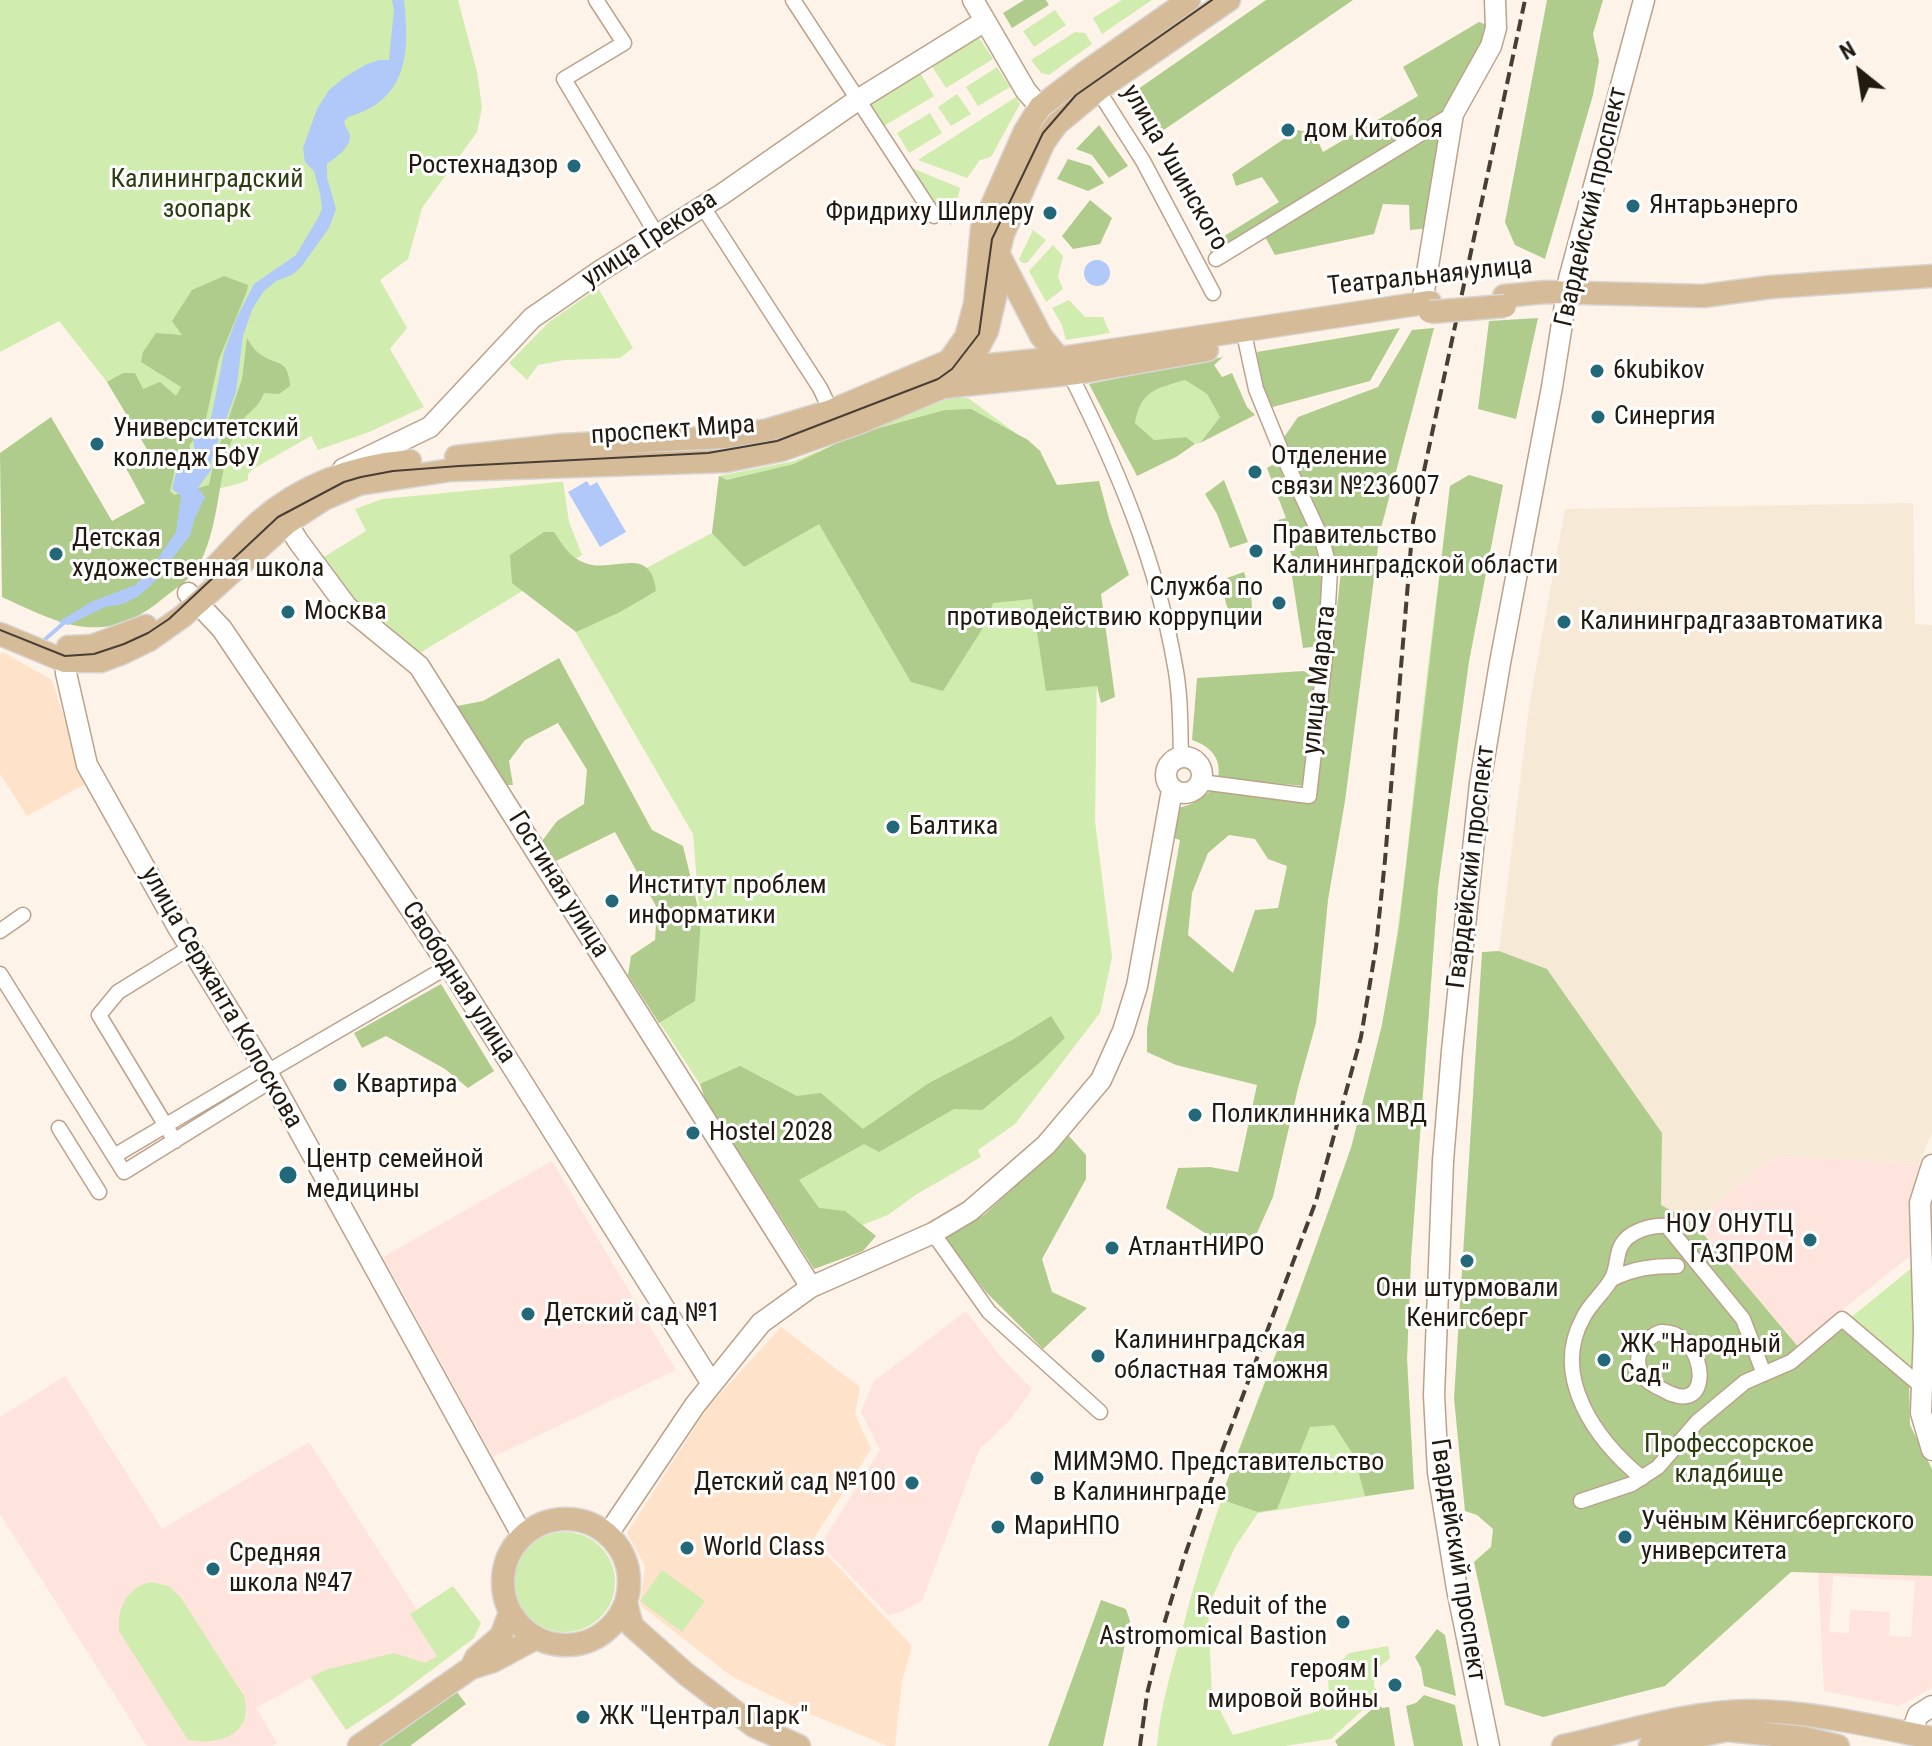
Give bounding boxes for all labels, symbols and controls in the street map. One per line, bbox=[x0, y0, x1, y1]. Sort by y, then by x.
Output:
north arrow bbox=[1820, 32, 1900, 112]
text: N bbox=[1836, 37, 1860, 65]
street label: улица Ушинского bbox=[1114, 80, 1234, 256]
street label: Гвардейский проспект bbox=[1549, 84, 1635, 330]
place label: дом Китобоя bbox=[1304, 114, 1443, 146]
marker: дом Китобоя bbox=[1279, 121, 1297, 139]
place label: Ростехнадзор bbox=[408, 150, 558, 182]
marker: Ростехнадзор bbox=[565, 157, 583, 175]
park label: Калининградский зоопарк bbox=[110, 164, 304, 226]
street label: улица Грекова bbox=[577, 185, 723, 295]
place label: Янтарьэнерго bbox=[1649, 190, 1798, 222]
place label: Фридриху Шиллеру bbox=[825, 197, 1034, 229]
marker: Янтарьэнерго bbox=[1624, 197, 1642, 215]
marker: Фридриху Шиллеру bbox=[1041, 204, 1059, 222]
street label: Театральная улица bbox=[1326, 251, 1534, 303]
place label: 6kubikov bbox=[1613, 355, 1705, 387]
marker: 6kubikov bbox=[1588, 362, 1606, 380]
place label: Синергия bbox=[1614, 401, 1716, 433]
marker: Синергия bbox=[1589, 408, 1607, 426]
street label: проспект Мира bbox=[590, 410, 756, 452]
place label: Университетский колледж БФУ bbox=[113, 413, 299, 474]
marker: Университетский колледж БФУ bbox=[88, 435, 106, 453]
place label: Отделение связи №236007 bbox=[1271, 441, 1440, 502]
marker: Отделение связи №236007 bbox=[1246, 463, 1264, 481]
place label: Правительство Калининградской области bbox=[1272, 520, 1558, 582]
place label: Детская художественная школа bbox=[72, 523, 324, 584]
marker: Правительство Калининградской области bbox=[1247, 542, 1265, 560]
marker: Детская художественная школа bbox=[47, 545, 65, 563]
place label: Служба по противодействию коррупции bbox=[947, 572, 1263, 634]
marker: Служба по противодействию коррупции bbox=[1270, 594, 1288, 612]
place label: Москва bbox=[304, 596, 387, 628]
marker: Москва bbox=[279, 603, 297, 621]
street label: улица Марата bbox=[1297, 604, 1343, 756]
place label: Калининградгазавтоматика bbox=[1580, 606, 1883, 638]
marker: Калининградгазавтоматика bbox=[1555, 613, 1573, 631]
street label: Гвардейский проспект bbox=[1442, 744, 1502, 990]
street label: Гостиная улица bbox=[501, 806, 615, 964]
place label: Балтика bbox=[909, 811, 998, 843]
marker: Балтика bbox=[884, 818, 902, 836]
street label: улица Сержанта Колоскова bbox=[133, 862, 309, 1134]
place label: Институт проблем информатики bbox=[628, 870, 827, 932]
marker: Институт проблем информатики bbox=[603, 892, 621, 910]
street label: Свободная улица bbox=[394, 896, 522, 1070]
place label: Квартира bbox=[356, 1069, 457, 1101]
marker: Квартира bbox=[331, 1076, 349, 1094]
place label: Поликлинника МВД bbox=[1211, 1099, 1427, 1131]
marker: Поликлинника МВД bbox=[1186, 1106, 1204, 1124]
place label: Hostel 2028 bbox=[709, 1117, 833, 1149]
marker: Hostel 2028 bbox=[684, 1124, 702, 1142]
place label: Центр семейной медицины bbox=[306, 1144, 484, 1206]
marker: Центр семейной медицины bbox=[277, 1164, 299, 1186]
place label: НОУ ОНУТЦ ГАЗПРОМ bbox=[1666, 1209, 1794, 1270]
marker: НОУ ОНУТЦ ГАЗПРОМ bbox=[1801, 1231, 1819, 1249]
place label: АтлантНИРО bbox=[1128, 1232, 1265, 1264]
marker: АтлантНИРО bbox=[1103, 1239, 1121, 1257]
marker: Они штурмовали Кенигсберг bbox=[1458, 1252, 1476, 1270]
place label: Они штурмовали Кенигсберг bbox=[1375, 1273, 1559, 1334]
place label: Детский сад №1 bbox=[544, 1298, 720, 1330]
marker: Детский сад №1 bbox=[519, 1305, 537, 1323]
place label: Калининградская областная таможня bbox=[1114, 1325, 1329, 1386]
place label: ЖК "Народный Сад" bbox=[1620, 1329, 1781, 1390]
marker: Калининградская областная таможня bbox=[1089, 1347, 1107, 1365]
marker: ЖК "Народный Сад" bbox=[1595, 1351, 1613, 1369]
park label: Профессорское кладбище bbox=[1644, 1429, 1814, 1490]
street label: Гвардейский проспект bbox=[1422, 1437, 1492, 1683]
place label: МИМЭМО. Представительство в Калининграде bbox=[1053, 1447, 1384, 1508]
place label: Детский сад №100 bbox=[694, 1467, 896, 1499]
marker: МИМЭМО. Представительство в Калининграде bbox=[1028, 1469, 1046, 1487]
marker: Детский сад №100 bbox=[903, 1474, 921, 1492]
place label: Учёным Кёнигсбергского университета bbox=[1641, 1506, 1914, 1568]
place label: МариНПО bbox=[1014, 1511, 1120, 1543]
marker: МариНПО bbox=[989, 1518, 1007, 1536]
marker: Учёным Кёнигсбергского университета bbox=[1616, 1528, 1634, 1546]
place label: World Class bbox=[703, 1532, 825, 1564]
place label: Средняя школа №47 bbox=[229, 1538, 353, 1600]
marker: World Class bbox=[678, 1539, 696, 1557]
marker: Средняя школа №47 bbox=[204, 1560, 222, 1578]
place label: Reduit of the Astromomical Bastion bbox=[1099, 1591, 1327, 1652]
marker: Reduit of the Astromomical Bastion bbox=[1334, 1613, 1352, 1631]
place label: героям I мировой войны bbox=[1207, 1654, 1379, 1716]
marker: героям I мировой войны bbox=[1386, 1676, 1404, 1694]
place label: ЖК "Централ Парк" bbox=[599, 1701, 808, 1733]
marker: ЖК "Централ Парк" bbox=[574, 1708, 592, 1726]

